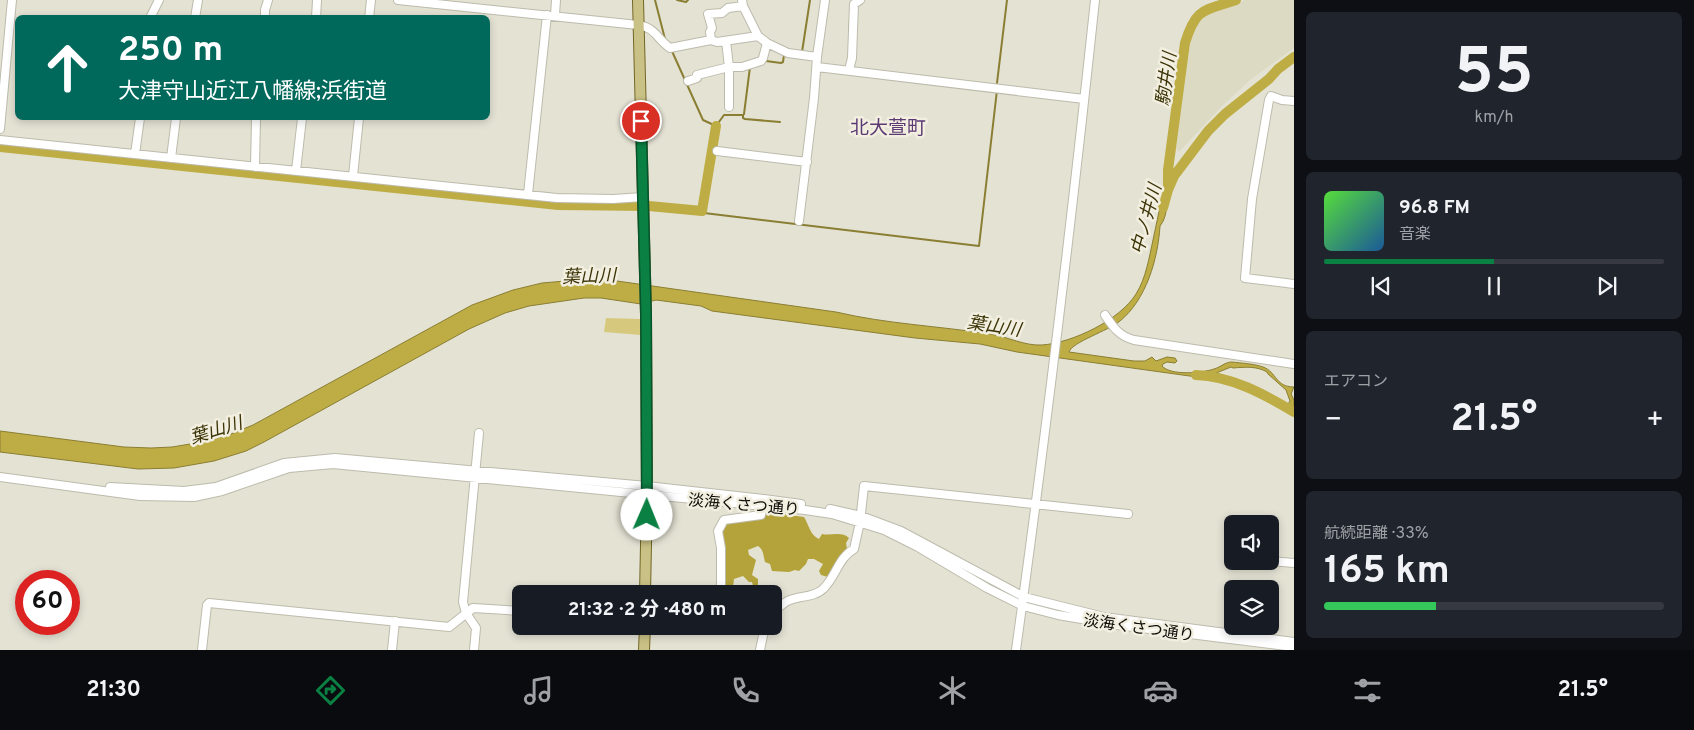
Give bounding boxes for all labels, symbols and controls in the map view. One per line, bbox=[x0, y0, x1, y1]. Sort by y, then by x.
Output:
text: 250 m bbox=[118, 29, 223, 73]
text: 55 bbox=[1454, 34, 1534, 116]
icon: ahead bbox=[35, 35, 100, 100]
water label: 駒井川 bbox=[1152, 49, 1183, 108]
text: 大津守山近江八幡線;浜街道 bbox=[118, 79, 387, 106]
pin bbox=[620, 100, 662, 142]
icon: arrive bbox=[627, 107, 655, 135]
text: km/h bbox=[1475, 108, 1513, 128]
district label: 北大萱町 bbox=[850, 117, 926, 141]
water label: 中ノ井川 bbox=[1127, 180, 1168, 257]
text: 96.8 FM bbox=[1399, 196, 1470, 220]
text: 音楽 bbox=[1399, 225, 1431, 245]
water label: 葉山川 bbox=[562, 265, 618, 290]
icon: previous bbox=[1367, 272, 1395, 300]
icon: pause bbox=[1480, 272, 1508, 300]
icon: next bbox=[1593, 272, 1621, 300]
water label: 葉山川 bbox=[965, 312, 1024, 343]
text: エアコン bbox=[1324, 372, 1388, 392]
text: 21.5° bbox=[1451, 396, 1537, 445]
text: − bbox=[1324, 403, 1342, 439]
text: + bbox=[1646, 403, 1664, 439]
water label: 葉山川 bbox=[187, 412, 248, 450]
position arrow bbox=[620, 488, 672, 540]
street label: 淡海くさつ通り bbox=[687, 491, 800, 521]
map controls bbox=[1224, 515, 1279, 635]
button: sound bbox=[1224, 515, 1279, 570]
text: 航続距離 · 33% bbox=[1324, 524, 1429, 544]
text: 165 km bbox=[1324, 548, 1450, 597]
speed limit sign: 60 bbox=[15, 570, 80, 635]
button: layers bbox=[1224, 580, 1279, 635]
text: 21:32 · 2 分 · 480 m bbox=[568, 598, 726, 622]
street label: 淡海くさつ通り bbox=[1082, 611, 1196, 647]
icon: directions bbox=[313, 673, 348, 708]
icon: music bbox=[521, 673, 556, 708]
icon: phone bbox=[728, 673, 763, 708]
icon: climate bbox=[935, 673, 970, 708]
icon: car bbox=[1143, 673, 1178, 708]
icon: filters bbox=[1350, 673, 1385, 708]
text: 21:30 bbox=[86, 677, 141, 704]
text: 21.5° bbox=[1558, 677, 1608, 704]

